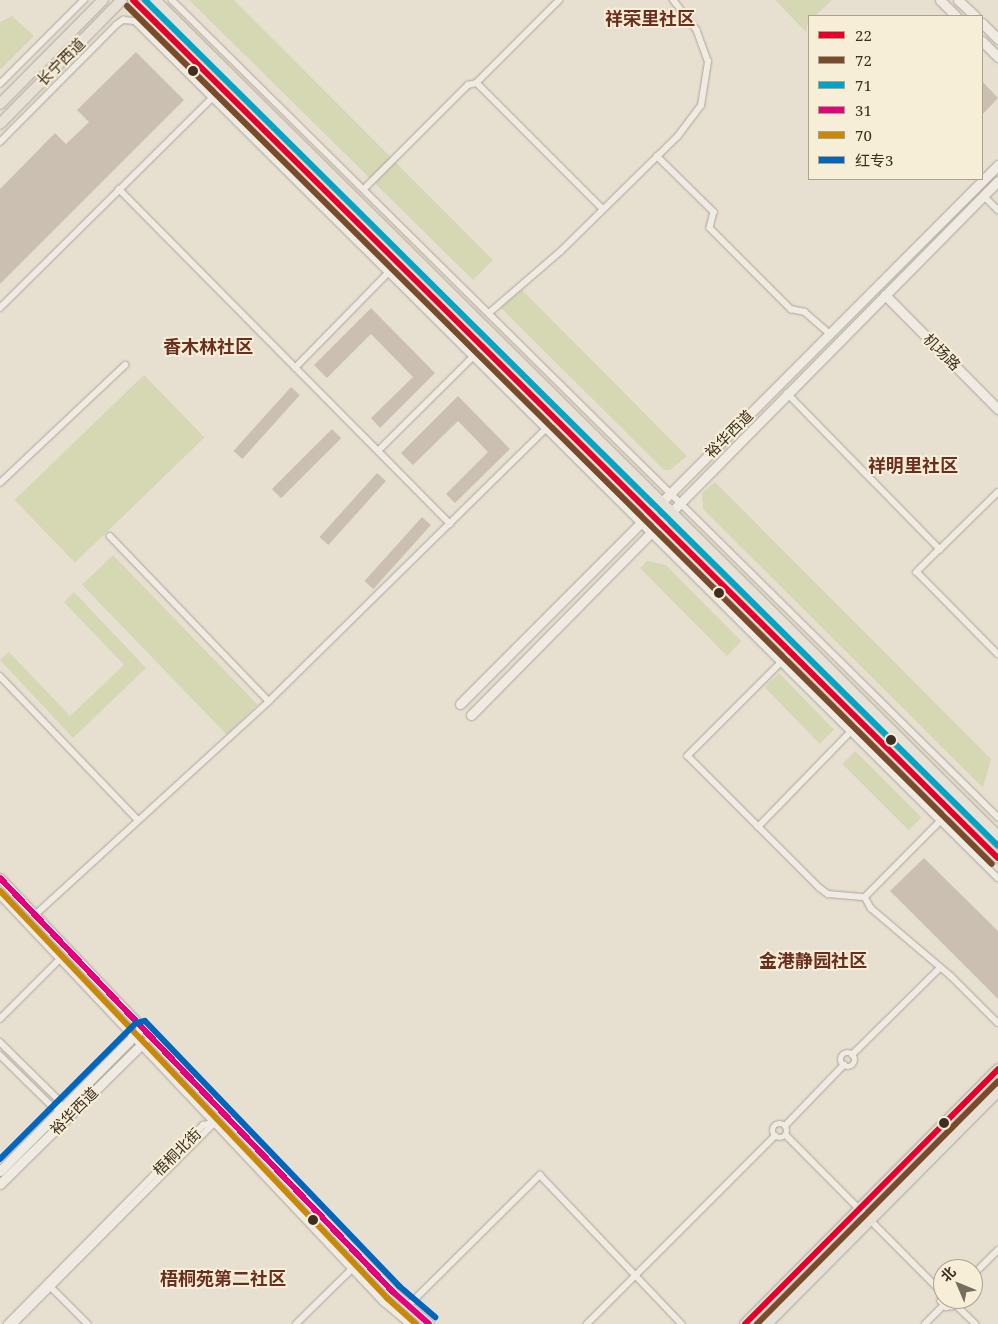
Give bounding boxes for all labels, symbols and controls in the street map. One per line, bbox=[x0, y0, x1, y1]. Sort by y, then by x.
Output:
district label: 祥荣里社区 bbox=[605, 7, 695, 29]
legend bbox=[808, 15, 983, 180]
text: 22 bbox=[855, 25, 872, 45]
street label: 长宁西道 bbox=[33, 34, 89, 90]
text: 72 bbox=[855, 50, 872, 70]
unlabelled marker bbox=[188, 66, 198, 76]
text: 71 bbox=[855, 75, 872, 95]
text: 31 bbox=[855, 100, 872, 120]
text: 70 bbox=[855, 125, 872, 145]
text: 红专3 bbox=[855, 150, 893, 170]
street label: 机场路 bbox=[920, 330, 964, 374]
district label: 香木林社区 bbox=[163, 335, 253, 357]
street label: 裕华西道 bbox=[701, 406, 757, 462]
district label: 祥明里社区 bbox=[868, 454, 958, 476]
unlabelled marker bbox=[714, 588, 724, 598]
unlabelled marker bbox=[886, 735, 896, 745]
district label: 金港静园社区 bbox=[759, 949, 867, 971]
street label: 裕华西道 bbox=[46, 1083, 102, 1139]
unlabelled marker bbox=[939, 1118, 949, 1128]
street label: 梧桐北街 bbox=[149, 1124, 205, 1180]
unlabelled marker bbox=[308, 1215, 318, 1225]
north arrow bbox=[933, 1259, 983, 1309]
text: 北 bbox=[936, 1262, 959, 1285]
district label: 梧桐苑第二社区 bbox=[160, 1267, 286, 1289]

